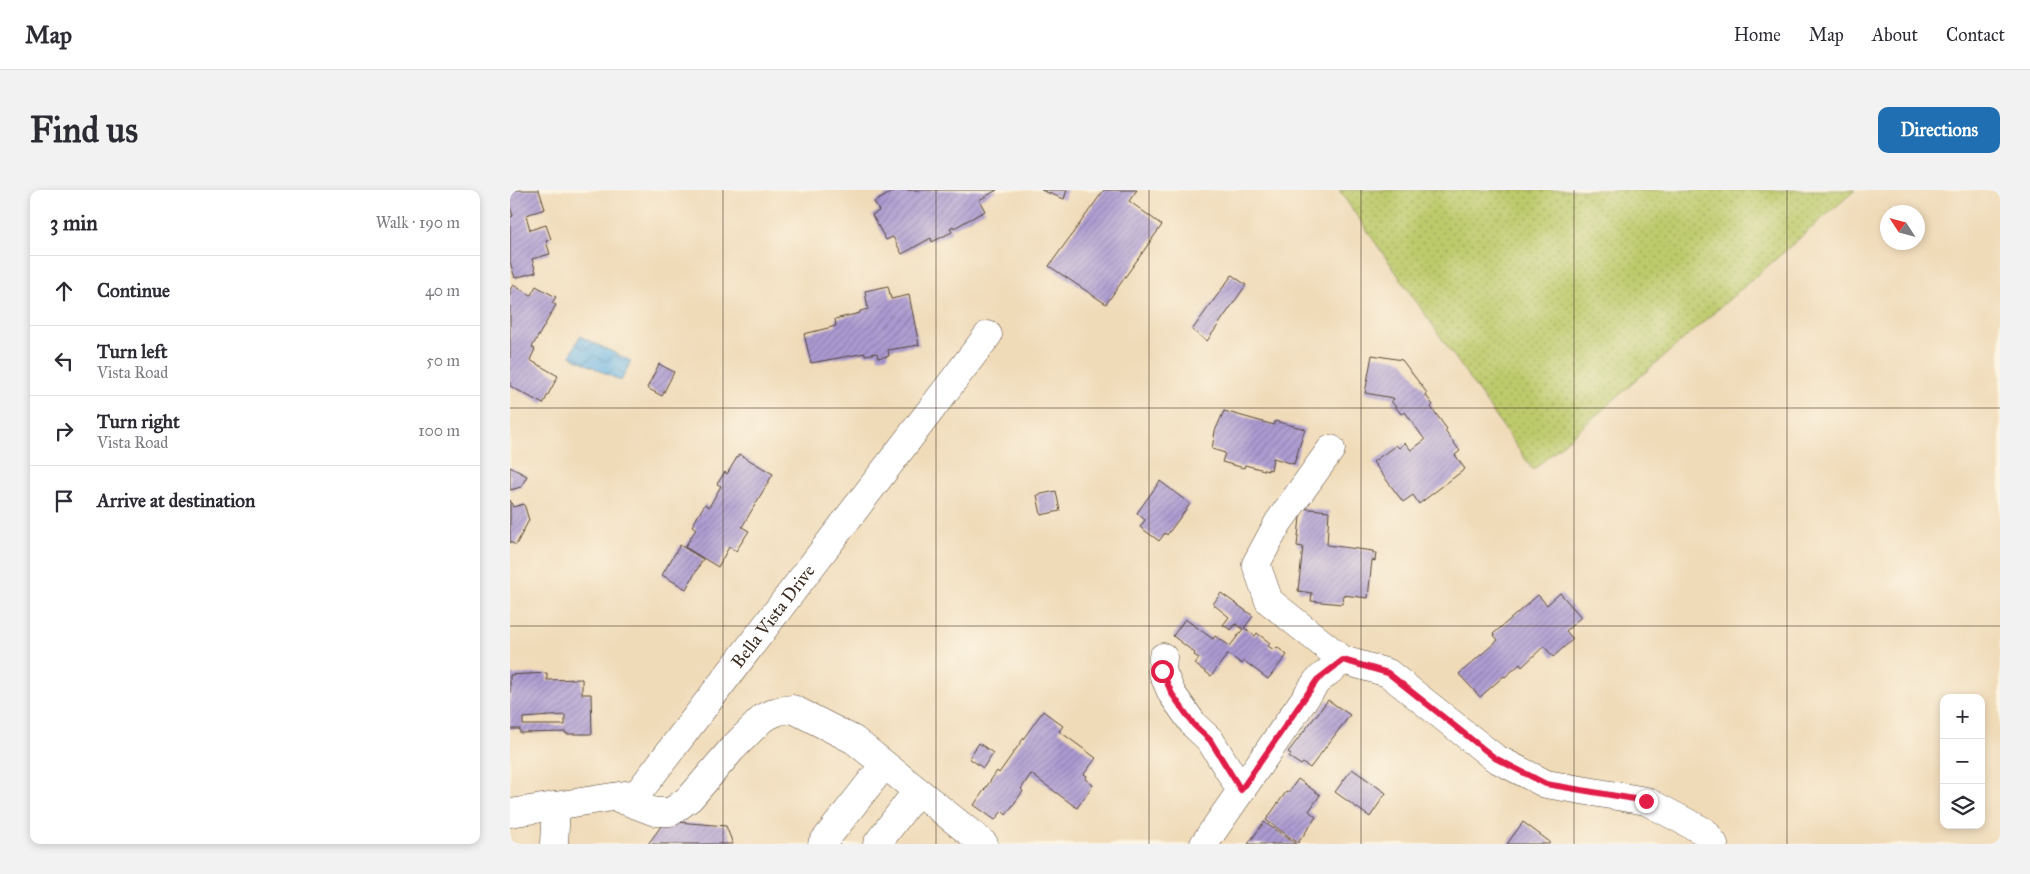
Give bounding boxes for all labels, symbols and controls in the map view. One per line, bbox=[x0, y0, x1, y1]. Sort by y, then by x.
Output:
text: Map bbox=[25, 20, 72, 50]
text: Home bbox=[1734, 24, 1781, 46]
text: Map bbox=[1809, 24, 1844, 46]
text: About bbox=[1872, 24, 1918, 46]
text: Contact bbox=[1946, 24, 2005, 46]
button: Directions bbox=[1878, 107, 2000, 153]
text: Find us bbox=[30, 109, 138, 152]
north arrow bbox=[1880, 205, 1925, 250]
text: 3 min bbox=[50, 210, 98, 236]
text: Walk · 190 m bbox=[376, 213, 460, 232]
icon: ahead bbox=[50, 277, 78, 305]
text: Continue bbox=[97, 279, 170, 302]
text: 40 m bbox=[425, 281, 460, 300]
text: Turn left bbox=[97, 340, 167, 363]
icon: left bbox=[50, 347, 78, 375]
text: 50 m bbox=[426, 351, 460, 370]
text: Vista Road bbox=[97, 363, 168, 382]
text: Turn right bbox=[97, 410, 180, 433]
icon: right bbox=[50, 417, 78, 445]
text: 100 m bbox=[418, 421, 460, 440]
text: Vista Road bbox=[97, 433, 168, 452]
icon: arrive bbox=[50, 487, 78, 515]
text: Arrive at destination bbox=[97, 489, 255, 512]
street label: Bella Vista Drive bbox=[727, 560, 820, 672]
route start bbox=[1151, 660, 1174, 683]
map controls bbox=[1940, 694, 1985, 829]
button: + bbox=[1940, 694, 1985, 739]
button: − bbox=[1940, 739, 1985, 784]
button: layers bbox=[1940, 784, 1985, 829]
route end bbox=[1635, 790, 1658, 813]

